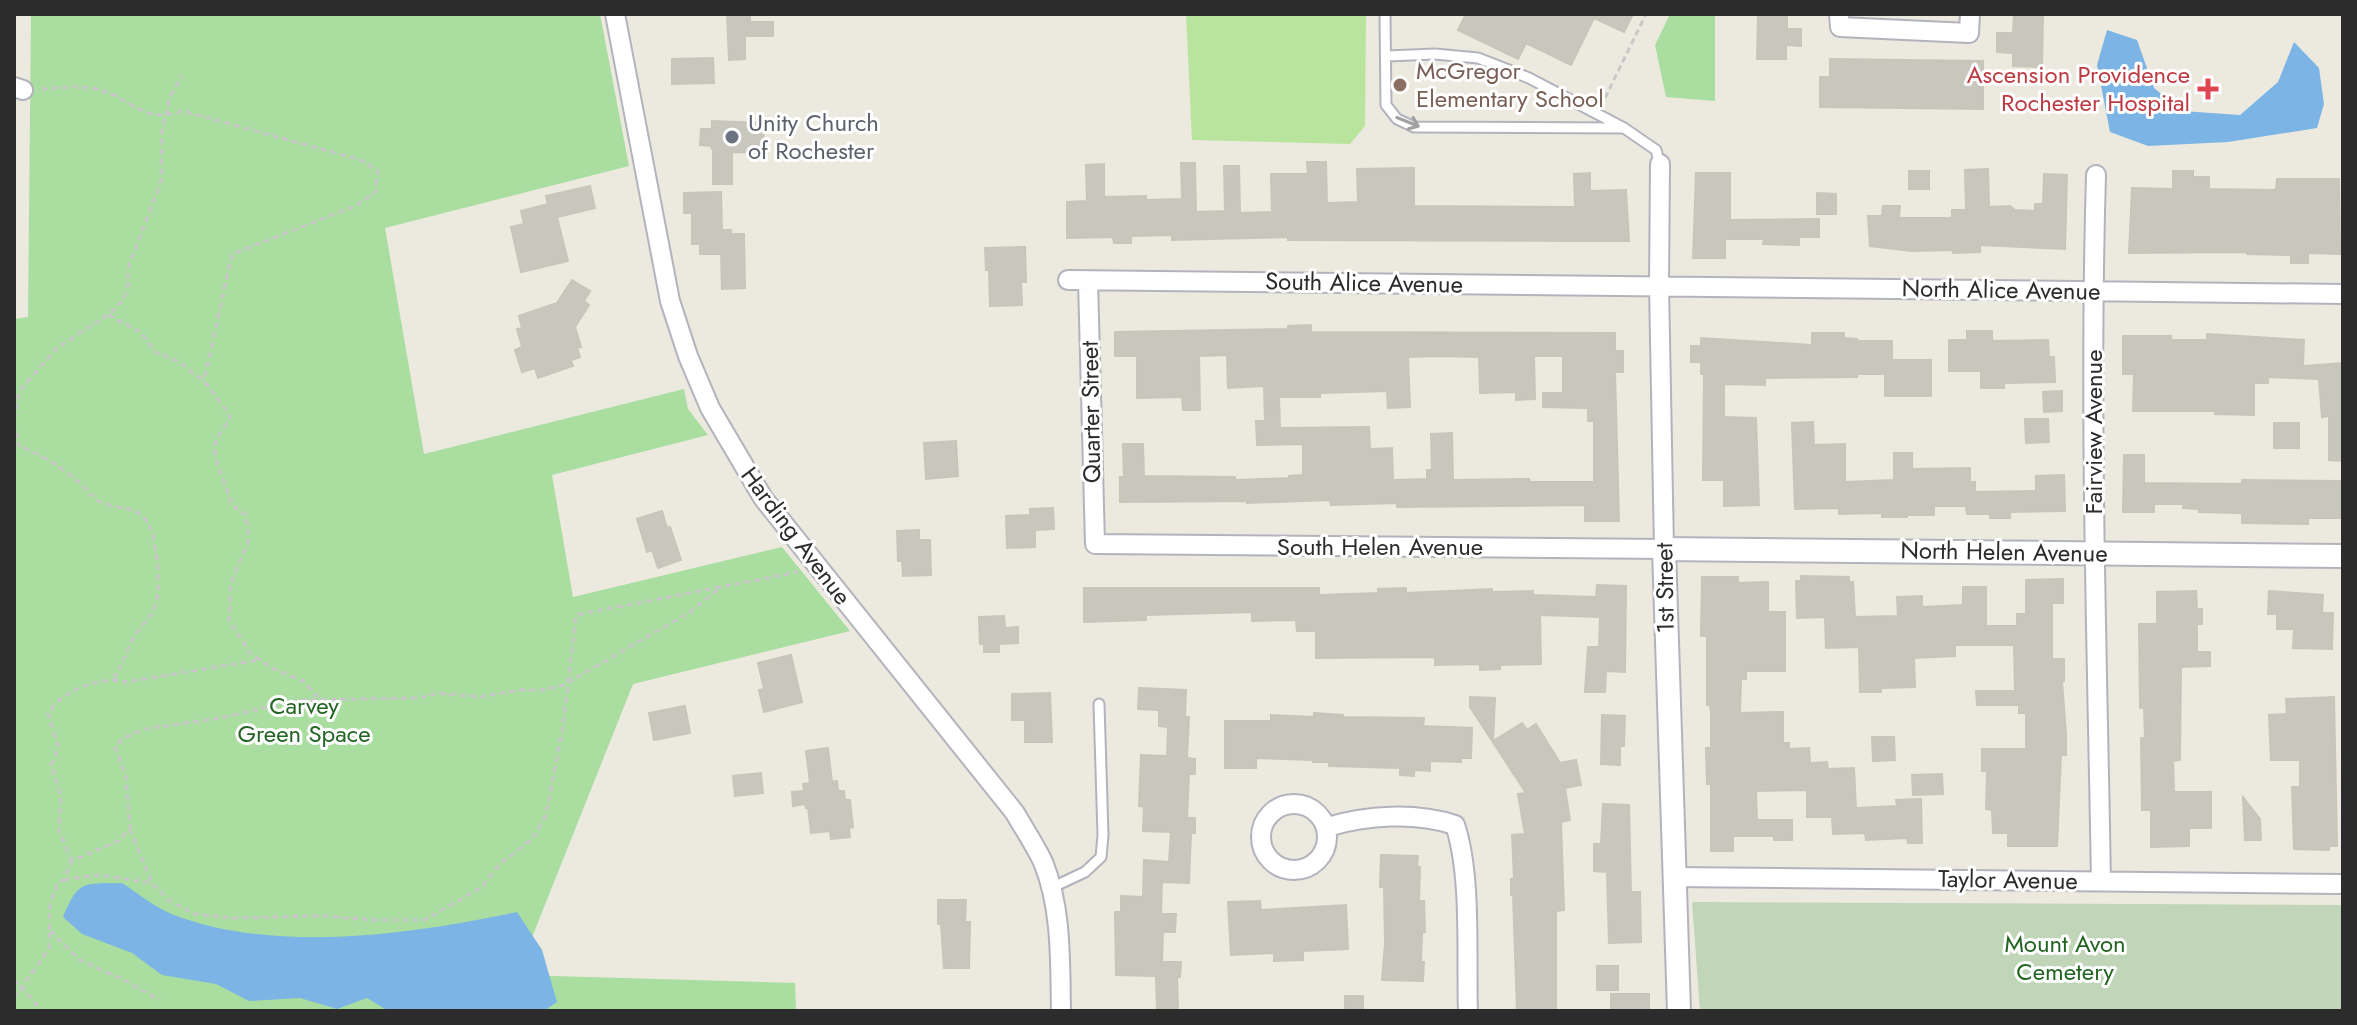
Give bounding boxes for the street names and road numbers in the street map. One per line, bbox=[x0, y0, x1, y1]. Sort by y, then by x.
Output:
street label: South Alice Avenue bbox=[1265, 263, 1463, 302]
street label: North Alice Avenue bbox=[1901, 270, 2101, 309]
street label: Quarter Street bbox=[1072, 340, 1109, 483]
street label: Fairview Avenue bbox=[2076, 349, 2111, 515]
street label: Harding Avenue bbox=[733, 459, 860, 612]
street label: South Helen Avenue bbox=[1277, 529, 1483, 564]
street label: North Helen Avenue bbox=[1900, 532, 2108, 571]
street label: 1st Street bbox=[1646, 542, 1683, 634]
street label: Taylor Avenue bbox=[1938, 861, 2078, 898]

